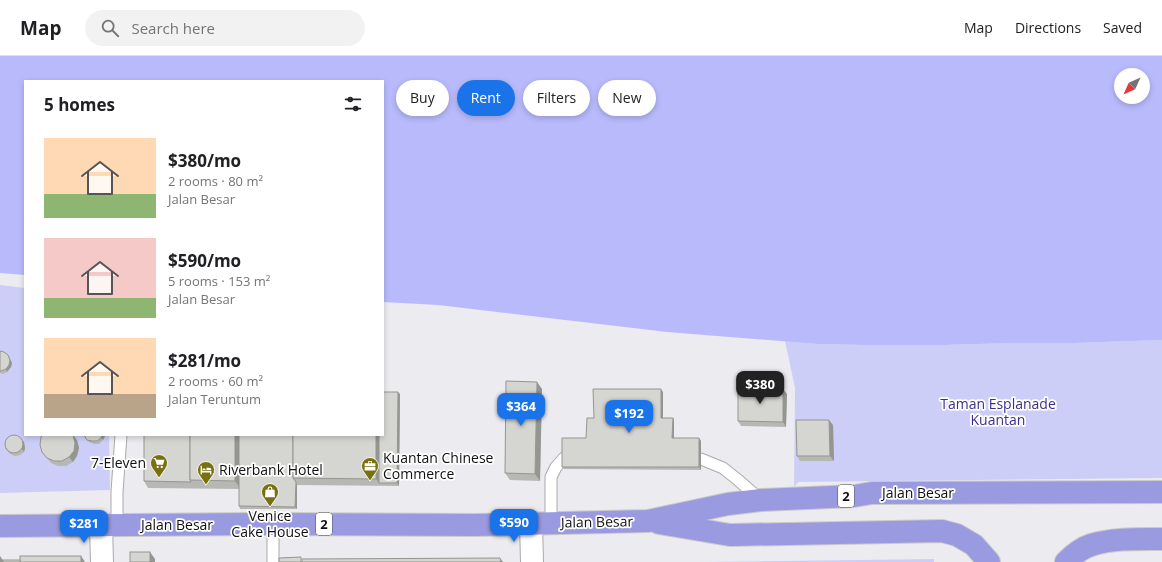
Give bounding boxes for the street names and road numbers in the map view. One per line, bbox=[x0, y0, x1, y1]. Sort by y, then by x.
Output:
street label: Jalan Besar bbox=[880, 483, 954, 502]
road number: 2 bbox=[838, 485, 854, 507]
street label: Jalan Besar bbox=[559, 511, 634, 532]
road number: 2 bbox=[316, 513, 332, 535]
street label: Jalan Besar bbox=[139, 515, 213, 534]

